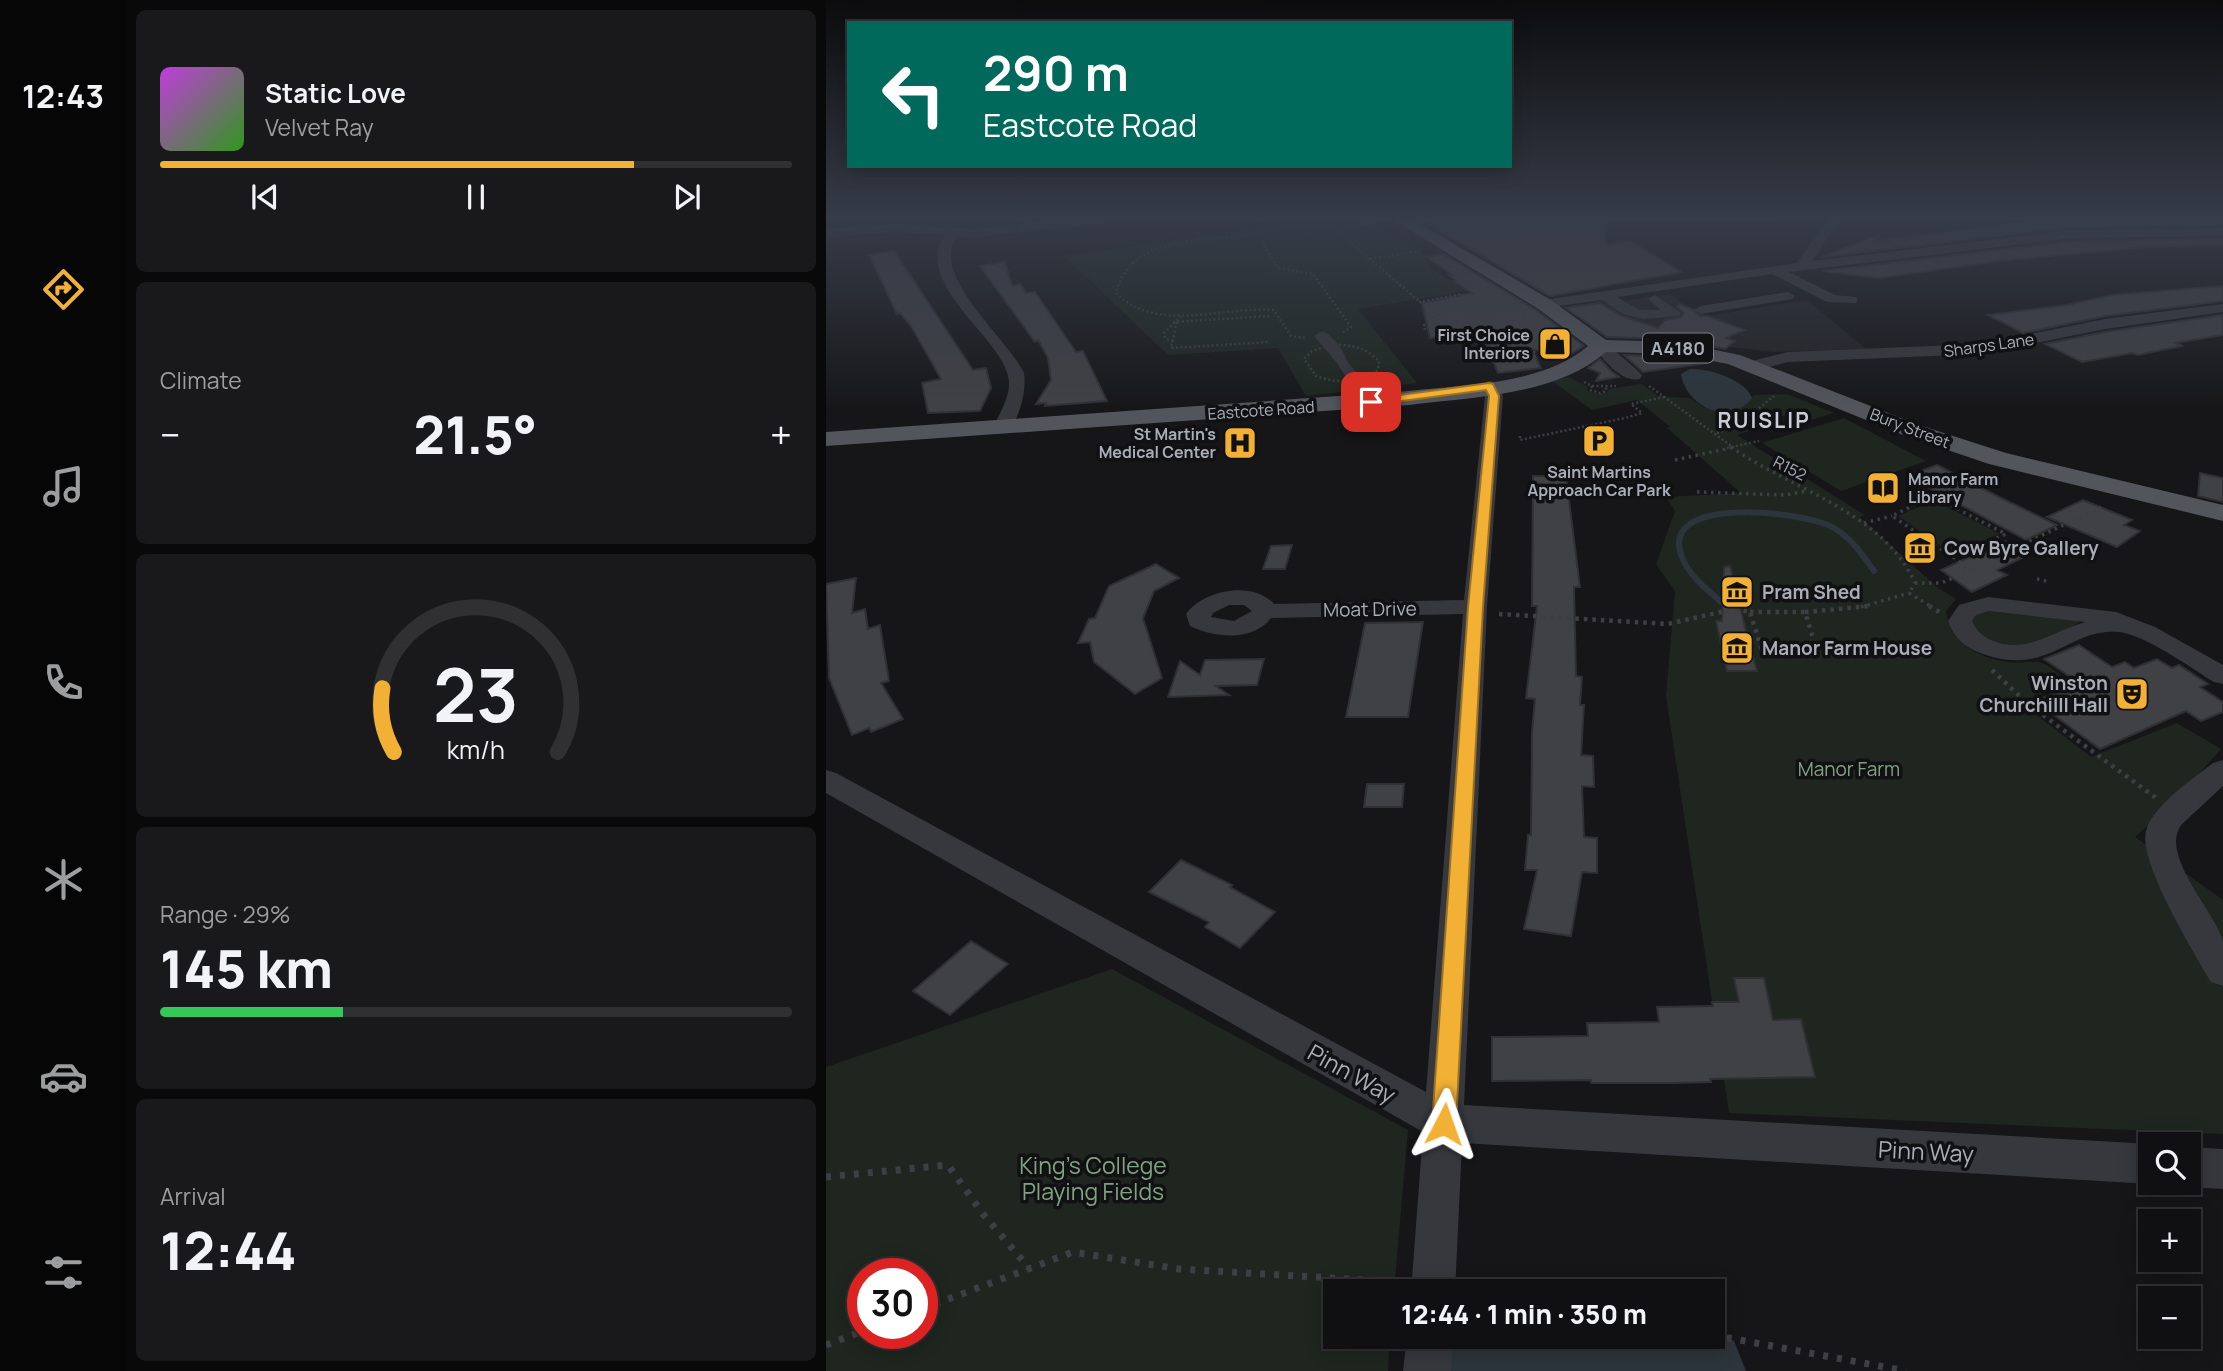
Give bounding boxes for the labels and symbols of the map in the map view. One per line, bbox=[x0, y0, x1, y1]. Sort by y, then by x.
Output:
place label: First Choice Interiors bbox=[1437, 324, 1530, 364]
shop icon: First Choice Interiors bbox=[1536, 325, 1574, 363]
street label: Sharps Lane bbox=[1942, 328, 2036, 362]
road number: A4180 bbox=[1643, 334, 1713, 362]
pin bbox=[1341, 372, 1401, 432]
street label: Eastcote Road bbox=[1207, 395, 1315, 425]
street label: Bury Street bbox=[1867, 403, 1953, 453]
district label: RUISLIP bbox=[1717, 406, 1811, 434]
parking icon: Saint Martins Approach Car Park bbox=[1580, 422, 1618, 460]
place label: St Martin's Medical Center bbox=[1099, 423, 1216, 463]
hospital icon: St Martin's Medical Center bbox=[1221, 424, 1259, 462]
street label: R152 bbox=[1770, 450, 1810, 486]
place label: Saint Martins Approach Car Park bbox=[1527, 461, 1671, 501]
place label: Manor Farm Library bbox=[1908, 468, 1998, 508]
library icon: Manor Farm Library bbox=[1864, 469, 1902, 507]
museum icon: Cow Byre Gallery bbox=[1901, 529, 1939, 567]
place label: Cow Byre Gallery bbox=[1944, 535, 2099, 561]
museum icon: Pram Shed bbox=[1718, 573, 1756, 611]
place label: Pram Shed bbox=[1762, 579, 1861, 605]
street label: Moat Drive bbox=[1323, 595, 1417, 623]
museum icon: Manor Farm House bbox=[1718, 629, 1756, 667]
place label: Manor Farm House bbox=[1762, 635, 1932, 661]
place label: Winston Churchilll Hall bbox=[1980, 670, 2108, 718]
theatre icon: Winston Churchilll Hall bbox=[2113, 675, 2151, 713]
park label: Manor Farm bbox=[1798, 756, 1900, 782]
street label: Pinn Way bbox=[1302, 1036, 1402, 1110]
position arrow bbox=[1407, 1087, 1481, 1161]
street label: Pinn Way bbox=[1877, 1133, 1975, 1169]
park label: King's College Playing Fields bbox=[1019, 1149, 1167, 1207]
speed limit sign: 30 bbox=[847, 1258, 938, 1349]

